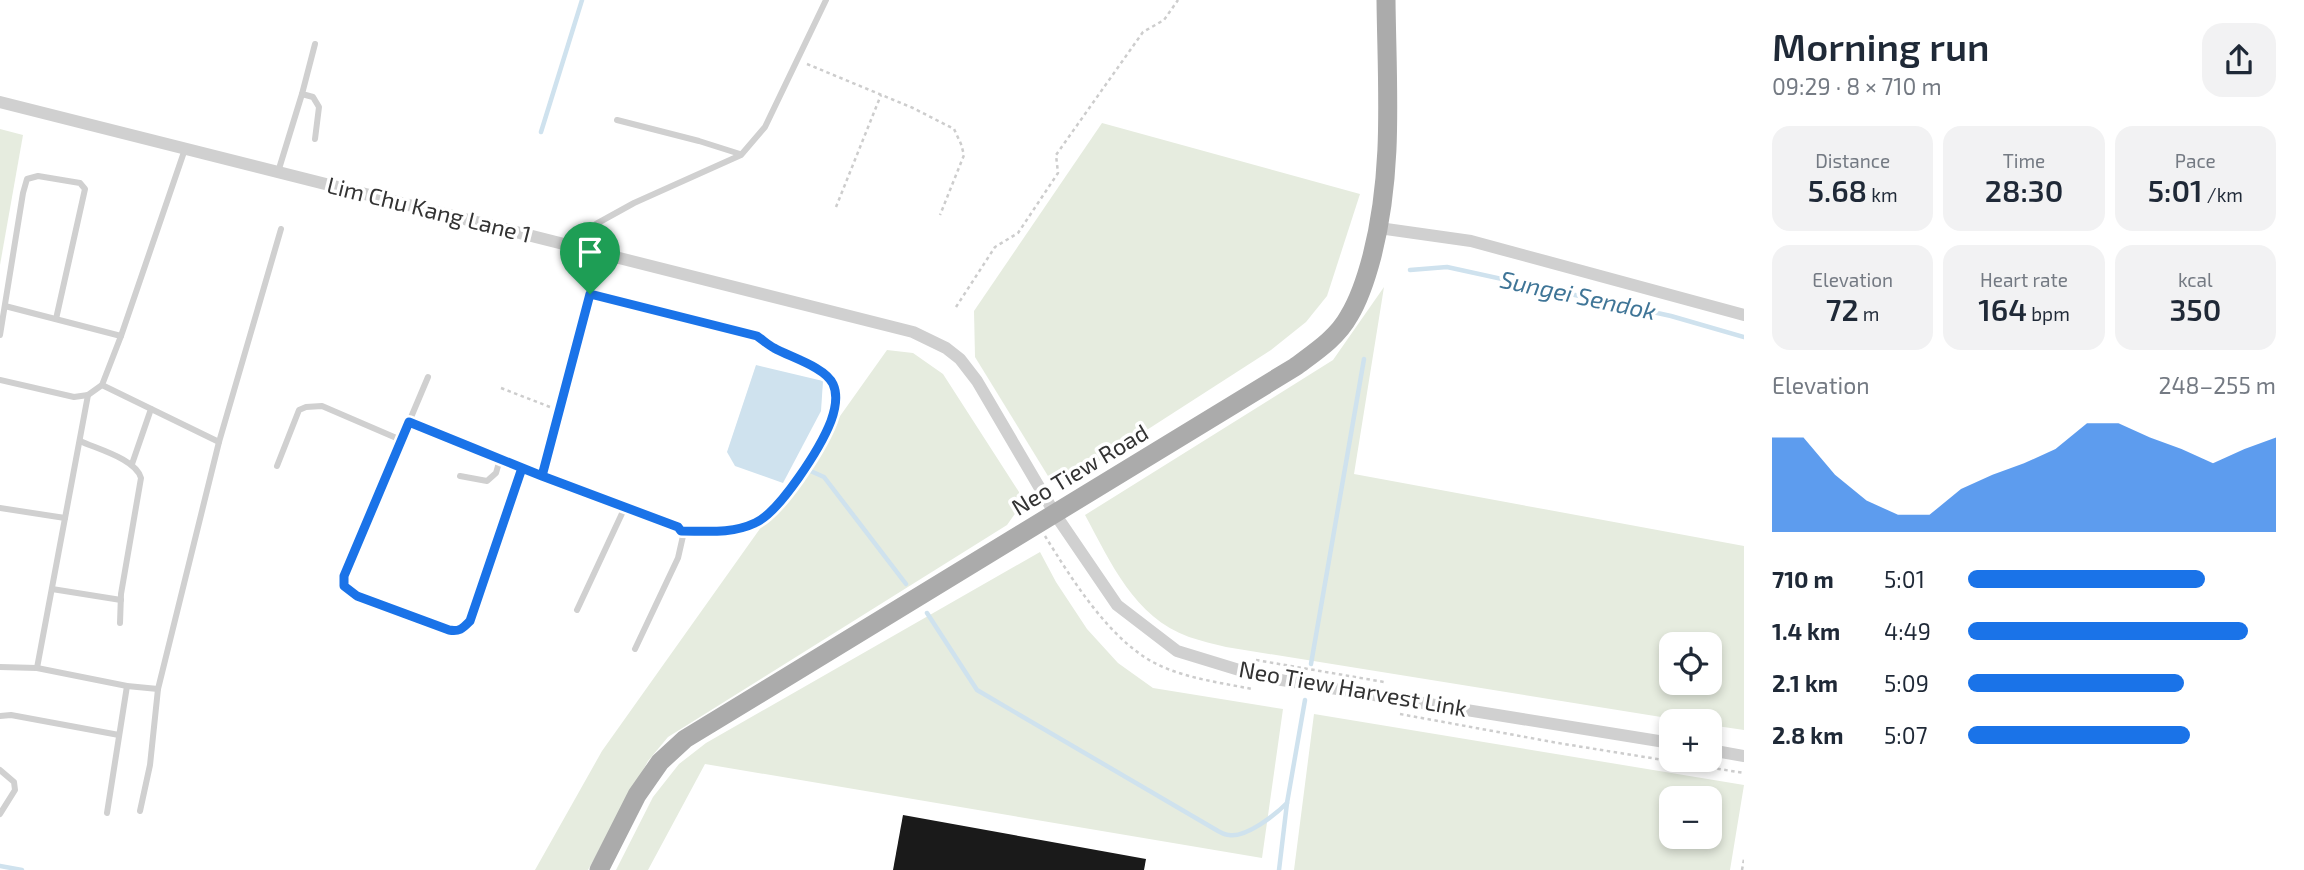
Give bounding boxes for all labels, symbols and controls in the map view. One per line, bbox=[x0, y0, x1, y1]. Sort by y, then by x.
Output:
text: Morning run bbox=[1772, 23, 1990, 69]
button: share bbox=[2202, 23, 2276, 97]
text: 09:29 · 8 × 710 m bbox=[1772, 72, 1942, 100]
text: Distance bbox=[1815, 149, 1890, 172]
text: Time bbox=[2003, 149, 2045, 172]
text: Pace bbox=[2175, 149, 2216, 172]
street label: Lim Chu Kang Lane 1 bbox=[324, 170, 534, 248]
text: 5.68 bbox=[1808, 172, 1867, 208]
text: 28:30 bbox=[1985, 172, 2063, 208]
text: 5:01 bbox=[2148, 172, 2203, 208]
text: km bbox=[1867, 183, 1898, 206]
text: /km bbox=[2203, 183, 2243, 206]
pin bbox=[560, 222, 620, 294]
icon: arrive bbox=[571, 233, 609, 271]
water label: Sungei Sendok bbox=[1498, 264, 1659, 325]
text: Elevation bbox=[1812, 268, 1893, 291]
text: Heart rate bbox=[1980, 268, 2068, 291]
text: kcal bbox=[2178, 268, 2213, 291]
text: 72 bbox=[1826, 291, 1859, 327]
text: 164 bbox=[1978, 291, 2027, 327]
text: 350 bbox=[2169, 291, 2221, 327]
text: m bbox=[1859, 302, 1880, 325]
text: bpm bbox=[2027, 302, 2070, 325]
text: Elevation bbox=[1772, 371, 1870, 399]
text: 248–255 m bbox=[2158, 371, 2276, 399]
street label: Neo Tiew Road bbox=[1006, 417, 1153, 521]
text: 710 m bbox=[1772, 565, 1834, 593]
text: 5:01 bbox=[1884, 565, 1925, 593]
text: 1.4 km bbox=[1772, 617, 1840, 645]
text: 4:49 bbox=[1884, 617, 1931, 645]
map controls bbox=[1659, 632, 1722, 849]
button: locate bbox=[1659, 632, 1722, 695]
street label: Neo Tiew Harvest Link bbox=[1237, 654, 1470, 722]
text: 2.1 km bbox=[1772, 669, 1838, 697]
text: 5:09 bbox=[1884, 669, 1929, 697]
button: + bbox=[1659, 709, 1722, 772]
text: 2.8 km bbox=[1772, 721, 1843, 749]
text: 5:07 bbox=[1884, 721, 1927, 749]
button: − bbox=[1659, 786, 1722, 849]

